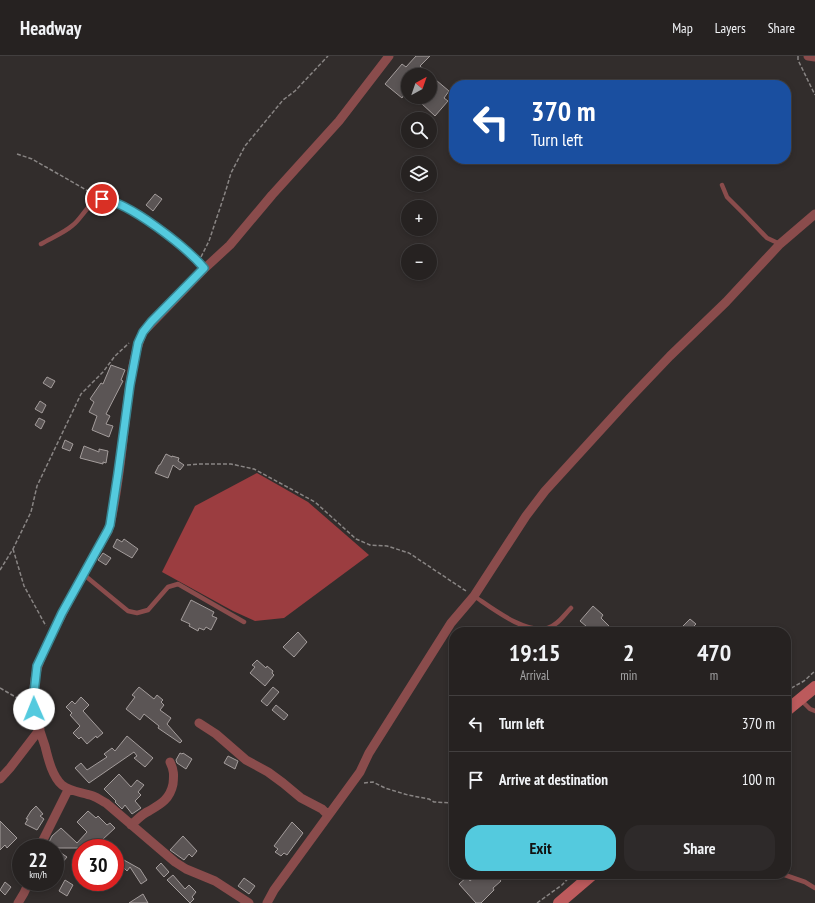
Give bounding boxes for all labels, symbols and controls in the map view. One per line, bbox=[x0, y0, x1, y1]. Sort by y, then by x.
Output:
text: Headway bbox=[20, 16, 81, 40]
text: Map bbox=[672, 19, 693, 37]
text: Layers bbox=[715, 19, 746, 37]
text: Share bbox=[768, 19, 795, 37]
north arrow bbox=[401, 68, 437, 104]
map controls bbox=[401, 68, 437, 280]
text: 370 m bbox=[531, 92, 595, 129]
icon: left bbox=[465, 96, 517, 148]
button: search bbox=[401, 112, 437, 148]
text: Turn left bbox=[531, 128, 583, 151]
button: layers bbox=[401, 156, 437, 192]
pin bbox=[85, 182, 119, 216]
icon: arrive bbox=[91, 188, 113, 210]
button: + bbox=[401, 200, 437, 236]
button: − bbox=[401, 244, 437, 280]
text: 19:15 bbox=[509, 637, 561, 668]
text: 2 bbox=[623, 637, 634, 668]
text: 470 bbox=[697, 637, 731, 668]
text: Arrival bbox=[520, 667, 549, 684]
text: min bbox=[620, 667, 637, 684]
text: m bbox=[710, 667, 718, 684]
position arrow bbox=[13, 688, 55, 730]
icon: left bbox=[465, 713, 487, 735]
text: Turn left bbox=[499, 714, 544, 733]
text: 370 m bbox=[742, 714, 775, 733]
icon: arrive bbox=[465, 769, 487, 791]
text: Arrive at destination bbox=[499, 770, 608, 789]
text: 100 m bbox=[742, 770, 775, 789]
button: Exit bbox=[465, 825, 616, 871]
button: Share bbox=[624, 825, 775, 871]
speed limit sign: 30 bbox=[72, 839, 124, 891]
text: 22 bbox=[28, 847, 48, 873]
text: km/h bbox=[29, 868, 47, 881]

